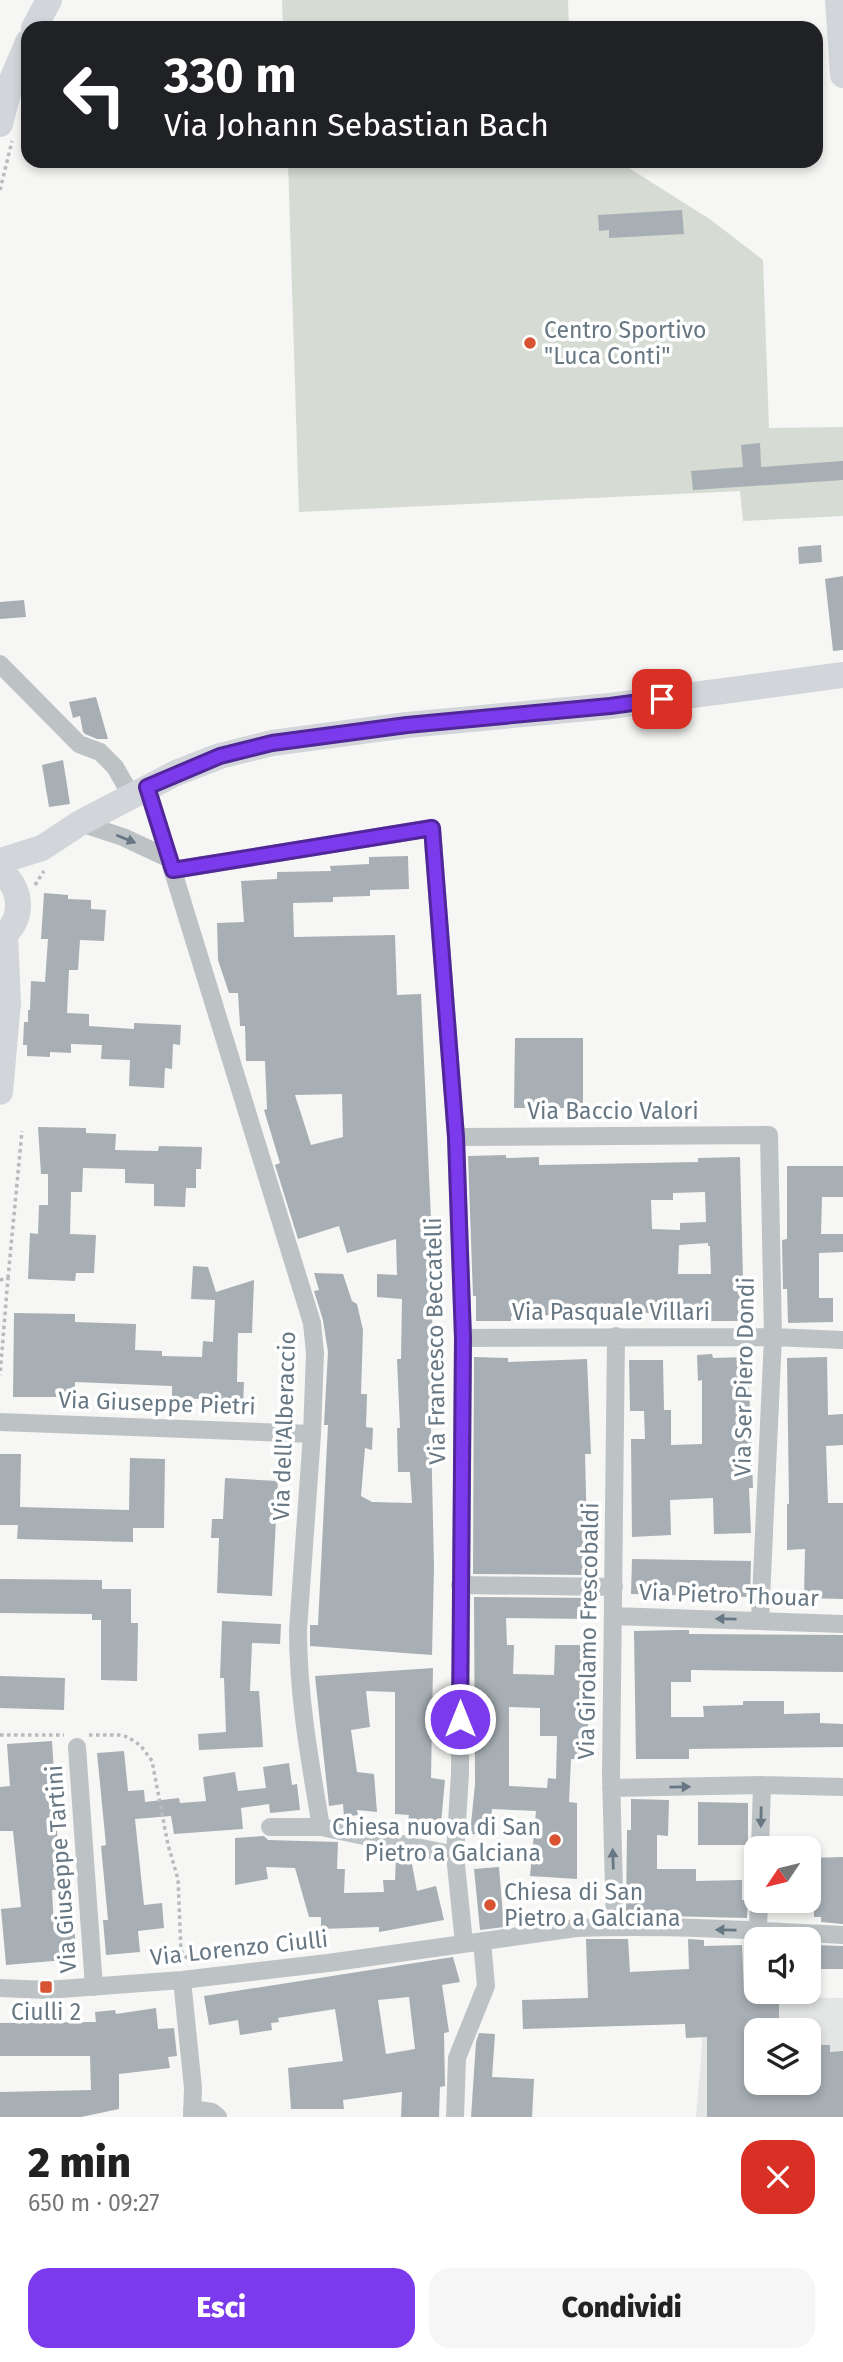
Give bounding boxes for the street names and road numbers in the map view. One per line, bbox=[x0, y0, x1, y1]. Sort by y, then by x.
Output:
street label: Via Baccio Valori bbox=[527, 1097, 699, 1125]
street label: Via Francesco Beccatelli bbox=[419, 1217, 451, 1465]
street label: Via Ser Piero Dondi bbox=[728, 1277, 760, 1477]
street label: Via Pasquale Villari bbox=[512, 1298, 710, 1326]
street label: Via dell'Alberaccio bbox=[267, 1331, 301, 1521]
street label: Via Giuseppe Pietri bbox=[58, 1386, 256, 1420]
street label: Via Girolamo Frescobaldi bbox=[572, 1502, 604, 1760]
street label: Via Pietro Thouar bbox=[639, 1578, 819, 1612]
street label: Via Giuseppe Tartini bbox=[40, 1764, 82, 1974]
street label: Via Lorenzo Ciulli bbox=[149, 1925, 329, 1971]

